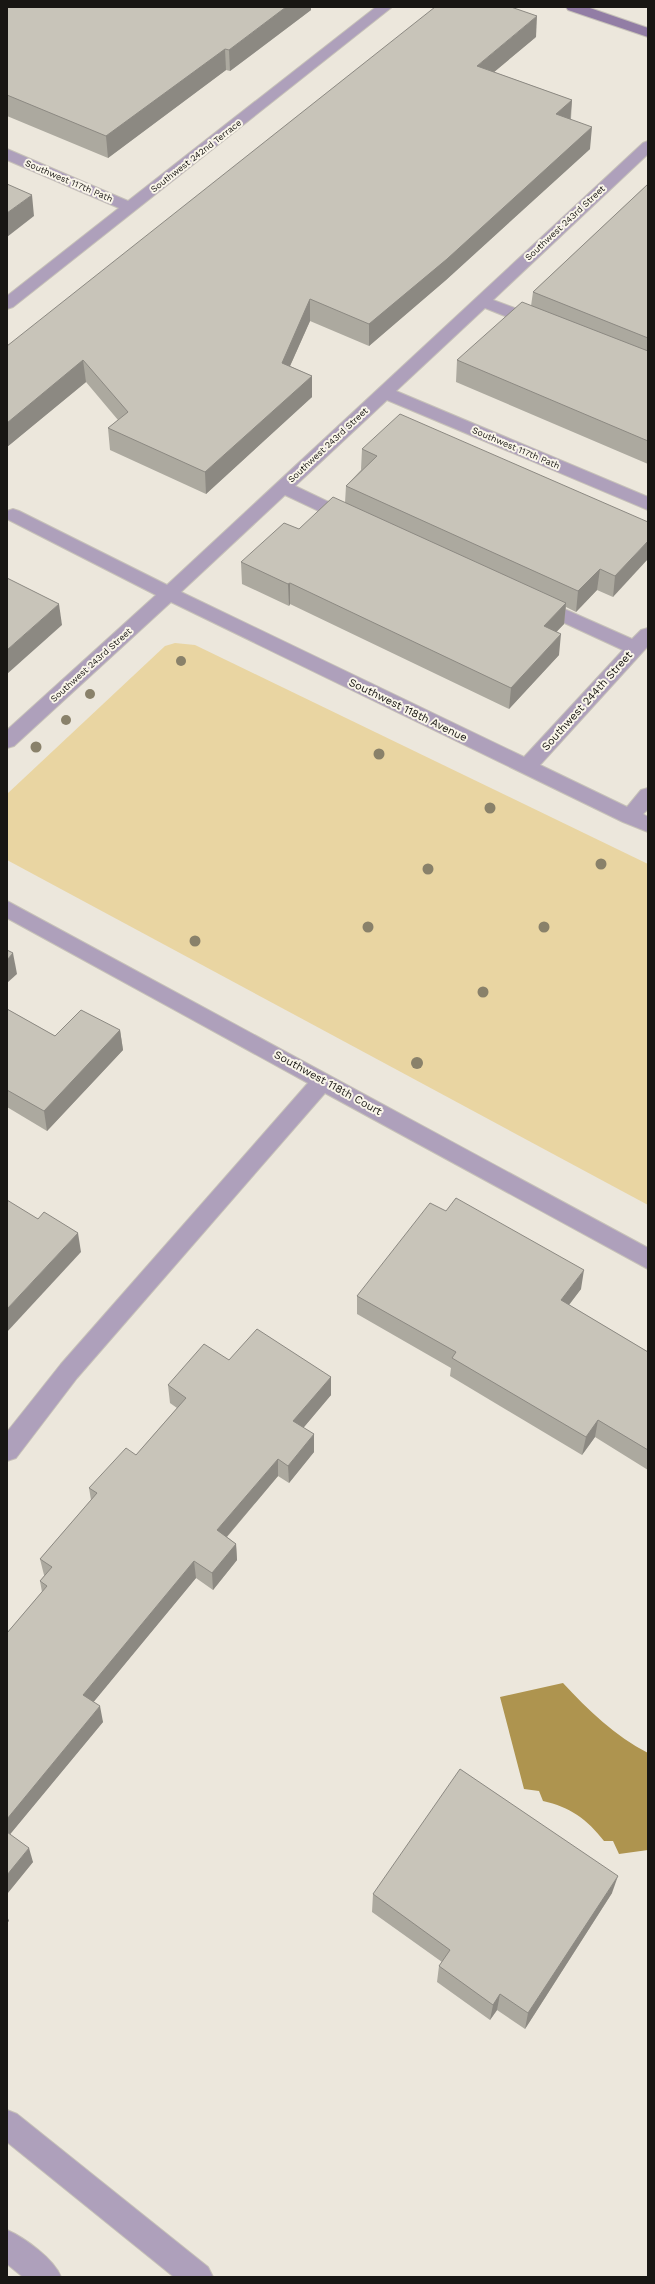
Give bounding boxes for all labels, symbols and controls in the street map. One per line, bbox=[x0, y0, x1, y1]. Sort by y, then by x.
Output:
street label: Southwest 242nd Terrace bbox=[149, 118, 243, 194]
street label: Southwest 117th Path bbox=[24, 158, 114, 204]
street label: Southwest 243rd Street bbox=[523, 183, 607, 263]
street label: Southwest 243rd Street bbox=[286, 405, 370, 485]
street label: Southwest 117th Path bbox=[471, 425, 561, 471]
street label: Southwest 243rd Street bbox=[49, 626, 134, 704]
street label: Southwest 244th Street bbox=[539, 648, 635, 753]
street label: Southwest 118th Avenue bbox=[347, 676, 469, 744]
street label: Southwest 118th Court bbox=[272, 1048, 385, 1118]

